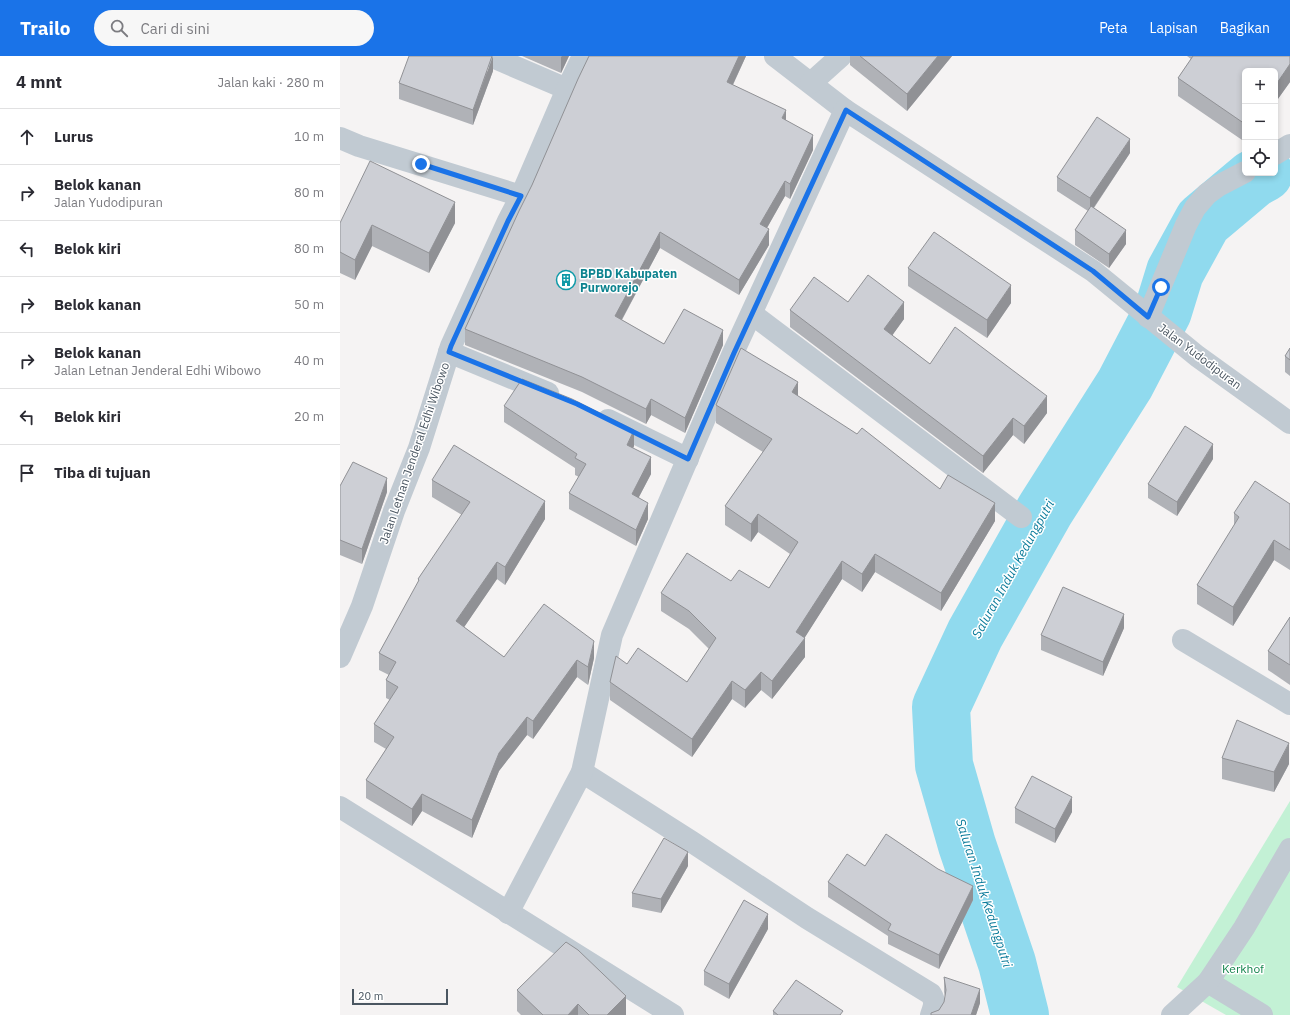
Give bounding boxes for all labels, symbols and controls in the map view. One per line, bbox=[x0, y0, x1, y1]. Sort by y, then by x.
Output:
search box bbox=[94, 10, 374, 46]
text: Trailo bbox=[20, 16, 70, 40]
icon: search bbox=[108, 17, 130, 39]
text: Cari di sini bbox=[140, 19, 210, 38]
text: Peta bbox=[1099, 19, 1127, 37]
text: Lapisan bbox=[1149, 19, 1198, 37]
text: Bagikan bbox=[1220, 19, 1270, 37]
map controls bbox=[1242, 68, 1278, 176]
button: + bbox=[1242, 68, 1278, 104]
text: 4 mnt bbox=[16, 71, 62, 93]
text: Jalan kaki · 280 m bbox=[217, 74, 324, 91]
button: − bbox=[1242, 104, 1278, 140]
icon: ahead bbox=[16, 126, 38, 148]
text: Lurus bbox=[54, 127, 93, 146]
text: 10 m bbox=[294, 128, 324, 145]
button: locate bbox=[1242, 140, 1278, 176]
route end bbox=[412, 155, 430, 173]
text: Belok kanan bbox=[54, 175, 141, 194]
icon: right bbox=[16, 182, 38, 204]
text: 80 m bbox=[294, 184, 324, 201]
text: Jalan Yudodipuran bbox=[54, 194, 163, 211]
icon: left bbox=[16, 238, 38, 260]
text: Belok kiri bbox=[54, 239, 121, 258]
text: 80 m bbox=[294, 240, 324, 257]
place label: BPBD Kabupaten Purworejo bbox=[580, 266, 677, 295]
building icon: BPBD Kabupaten Purworejo bbox=[555, 269, 577, 291]
route start bbox=[1152, 278, 1170, 296]
icon: right bbox=[16, 294, 38, 316]
text: Belok kanan bbox=[54, 295, 141, 314]
text: 50 m bbox=[294, 296, 324, 313]
street label: Jalan Yudodipuran bbox=[1155, 320, 1245, 392]
text: Belok kanan bbox=[54, 343, 141, 362]
icon: right bbox=[16, 350, 38, 372]
text: 40 m bbox=[294, 352, 324, 369]
street label: Jalan Letnan Jenderal Edhi Wibowo bbox=[376, 360, 452, 546]
text: Jalan Letnan Jenderal Edhi Wibowo bbox=[54, 362, 261, 379]
icon: left bbox=[16, 406, 38, 428]
text: Belok kiri bbox=[54, 407, 121, 426]
text: 20 m bbox=[294, 408, 324, 425]
icon: arrive bbox=[16, 462, 38, 484]
text: Tiba di tujuan bbox=[54, 463, 151, 482]
water label: Saluran Induk Kedungputri bbox=[968, 496, 1058, 641]
water label: Saluran Induk Kedungputri bbox=[952, 816, 1016, 970]
park label: Kerkhof bbox=[1222, 961, 1264, 976]
scale bar bbox=[352, 987, 448, 1006]
text: 20 m bbox=[358, 989, 383, 1003]

